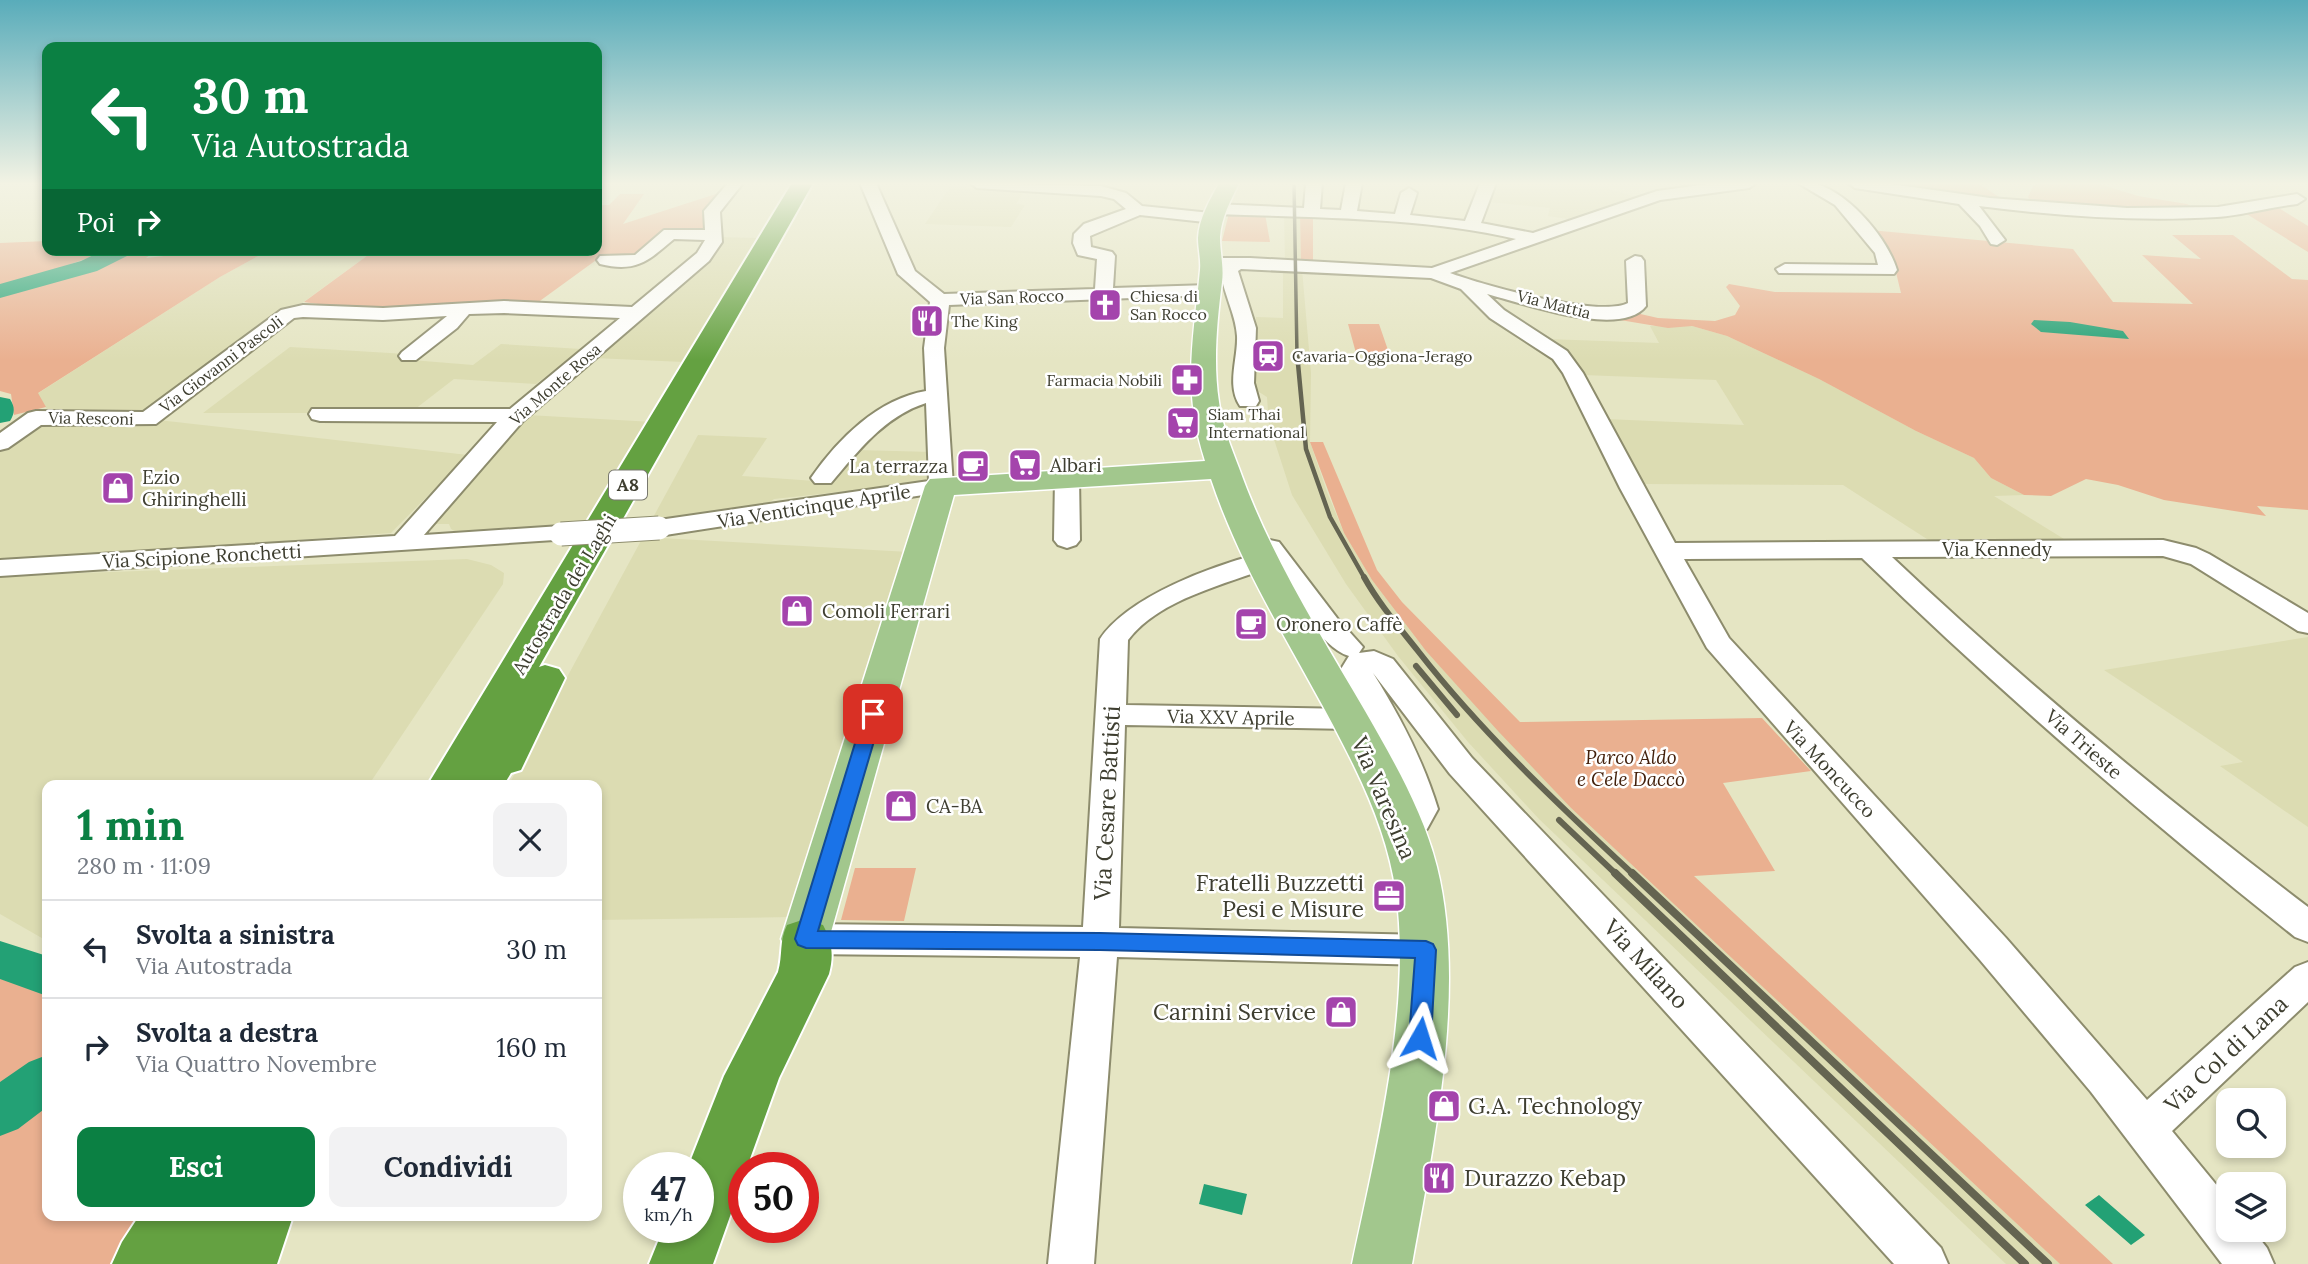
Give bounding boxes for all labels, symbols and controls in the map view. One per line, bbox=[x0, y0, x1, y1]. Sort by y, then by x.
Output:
text: 30 m bbox=[192, 64, 309, 126]
icon: left bbox=[77, 70, 168, 161]
text: Via Autostrada bbox=[192, 125, 410, 166]
icon: right bbox=[129, 203, 167, 241]
text: Poi bbox=[77, 206, 115, 239]
street label: Via San Rocco bbox=[959, 285, 1064, 309]
street label: Via Mattia bbox=[1514, 285, 1593, 323]
church icon: Chiesa di San Rocco bbox=[1086, 286, 1124, 324]
place label: Chiesa di San Rocco bbox=[1130, 286, 1207, 324]
restaurant icon: The King bbox=[908, 302, 946, 340]
street label: Via Giovanni Pascoli bbox=[155, 311, 287, 418]
place label: The King bbox=[951, 311, 1019, 331]
station icon: Cavaria-Oggiona-Jerago bbox=[1249, 337, 1287, 375]
street label: Via Monte Rosa bbox=[504, 339, 605, 430]
place label: Cavaria-Oggiona-Jerago bbox=[1292, 346, 1472, 366]
pharmacy icon: Farmacia Nobili bbox=[1168, 361, 1206, 399]
place label: Farmacia Nobili bbox=[1047, 370, 1162, 390]
supermarket icon: Siam Thai International bbox=[1164, 404, 1202, 442]
place label: Siam Thai International bbox=[1208, 404, 1305, 442]
street label: Via Resconi bbox=[47, 407, 134, 429]
supermarket icon: Albari bbox=[1006, 446, 1044, 484]
cafe icon: La terrazza bbox=[954, 447, 992, 485]
place label: Albari bbox=[1049, 453, 1102, 477]
place label: La terrazza bbox=[849, 454, 948, 478]
place label: Ezio Ghiringhelli bbox=[142, 465, 247, 511]
shop icon: Ezio Ghiringhelli bbox=[99, 469, 137, 507]
road number: A8 bbox=[609, 471, 647, 500]
street label: Via Venticinque Aprile bbox=[715, 479, 912, 533]
street label: Autostrada dei Laghi bbox=[506, 509, 621, 679]
street label: Via Kennedy bbox=[1941, 537, 2052, 561]
street label: Via Scipione Ronchetti bbox=[101, 539, 302, 573]
shop icon: Comoli Ferrari bbox=[778, 592, 816, 630]
place label: Comoli Ferrari bbox=[822, 599, 950, 623]
cafe icon: Oronero Caffè bbox=[1232, 605, 1270, 643]
place label: Oronero Caffè bbox=[1276, 612, 1403, 636]
pin bbox=[843, 684, 903, 744]
icon: arrive bbox=[854, 695, 892, 733]
street label: Via Trieste bbox=[2040, 703, 2128, 784]
street label: Via XXV Aprile bbox=[1166, 704, 1295, 730]
street label: Via Cesare Battisti bbox=[1087, 705, 1126, 902]
street label: Via Moncucco bbox=[1778, 714, 1881, 823]
street label: Via Varesina bbox=[1345, 731, 1423, 864]
park label: Parco Aldo e Cele Daccò bbox=[1577, 745, 1685, 791]
shop icon: CA-BA bbox=[882, 787, 920, 825]
place label: CA-BA bbox=[926, 794, 984, 818]
text: 1 min bbox=[77, 798, 184, 852]
button: close bbox=[493, 803, 567, 877]
text: 280 m · 11:09 bbox=[77, 851, 211, 880]
place label: Fratelli Buzzetti Pesi e Misure bbox=[1196, 868, 1364, 923]
office icon: Fratelli Buzzetti Pesi e Misure bbox=[1370, 877, 1408, 915]
street label: Via Milano bbox=[1597, 912, 1695, 1015]
text: Svolta a sinistra bbox=[136, 918, 335, 951]
icon: left bbox=[77, 930, 115, 968]
text: 30 m bbox=[506, 933, 567, 966]
text: Via Autostrada bbox=[136, 951, 292, 980]
street label: Via Col di Lana bbox=[2157, 989, 2294, 1119]
shop icon: Carnini Service bbox=[1322, 993, 1360, 1031]
place label: Carnini Service bbox=[1153, 997, 1316, 1026]
position arrow bbox=[1383, 1001, 1457, 1075]
text: Svolta a destra bbox=[136, 1016, 318, 1049]
icon: right bbox=[77, 1028, 115, 1066]
text: 160 m bbox=[496, 1031, 567, 1064]
text: Via Quattro Novembre bbox=[136, 1049, 377, 1078]
shop icon: G.A. Technology bbox=[1425, 1087, 1463, 1125]
map controls bbox=[2216, 1088, 2286, 1242]
button: search bbox=[2216, 1088, 2286, 1158]
place label: G.A. Technology bbox=[1468, 1091, 1643, 1120]
button: Esci bbox=[77, 1127, 315, 1207]
button: Condividi bbox=[329, 1127, 567, 1207]
speed limit sign: 50 bbox=[728, 1152, 819, 1243]
restaurant icon: Durazzo Kebap bbox=[1420, 1159, 1458, 1197]
place label: Durazzo Kebap bbox=[1464, 1163, 1626, 1192]
text: 47 bbox=[651, 1166, 686, 1211]
button: layers bbox=[2216, 1172, 2286, 1242]
text: km/h bbox=[644, 1203, 693, 1226]

